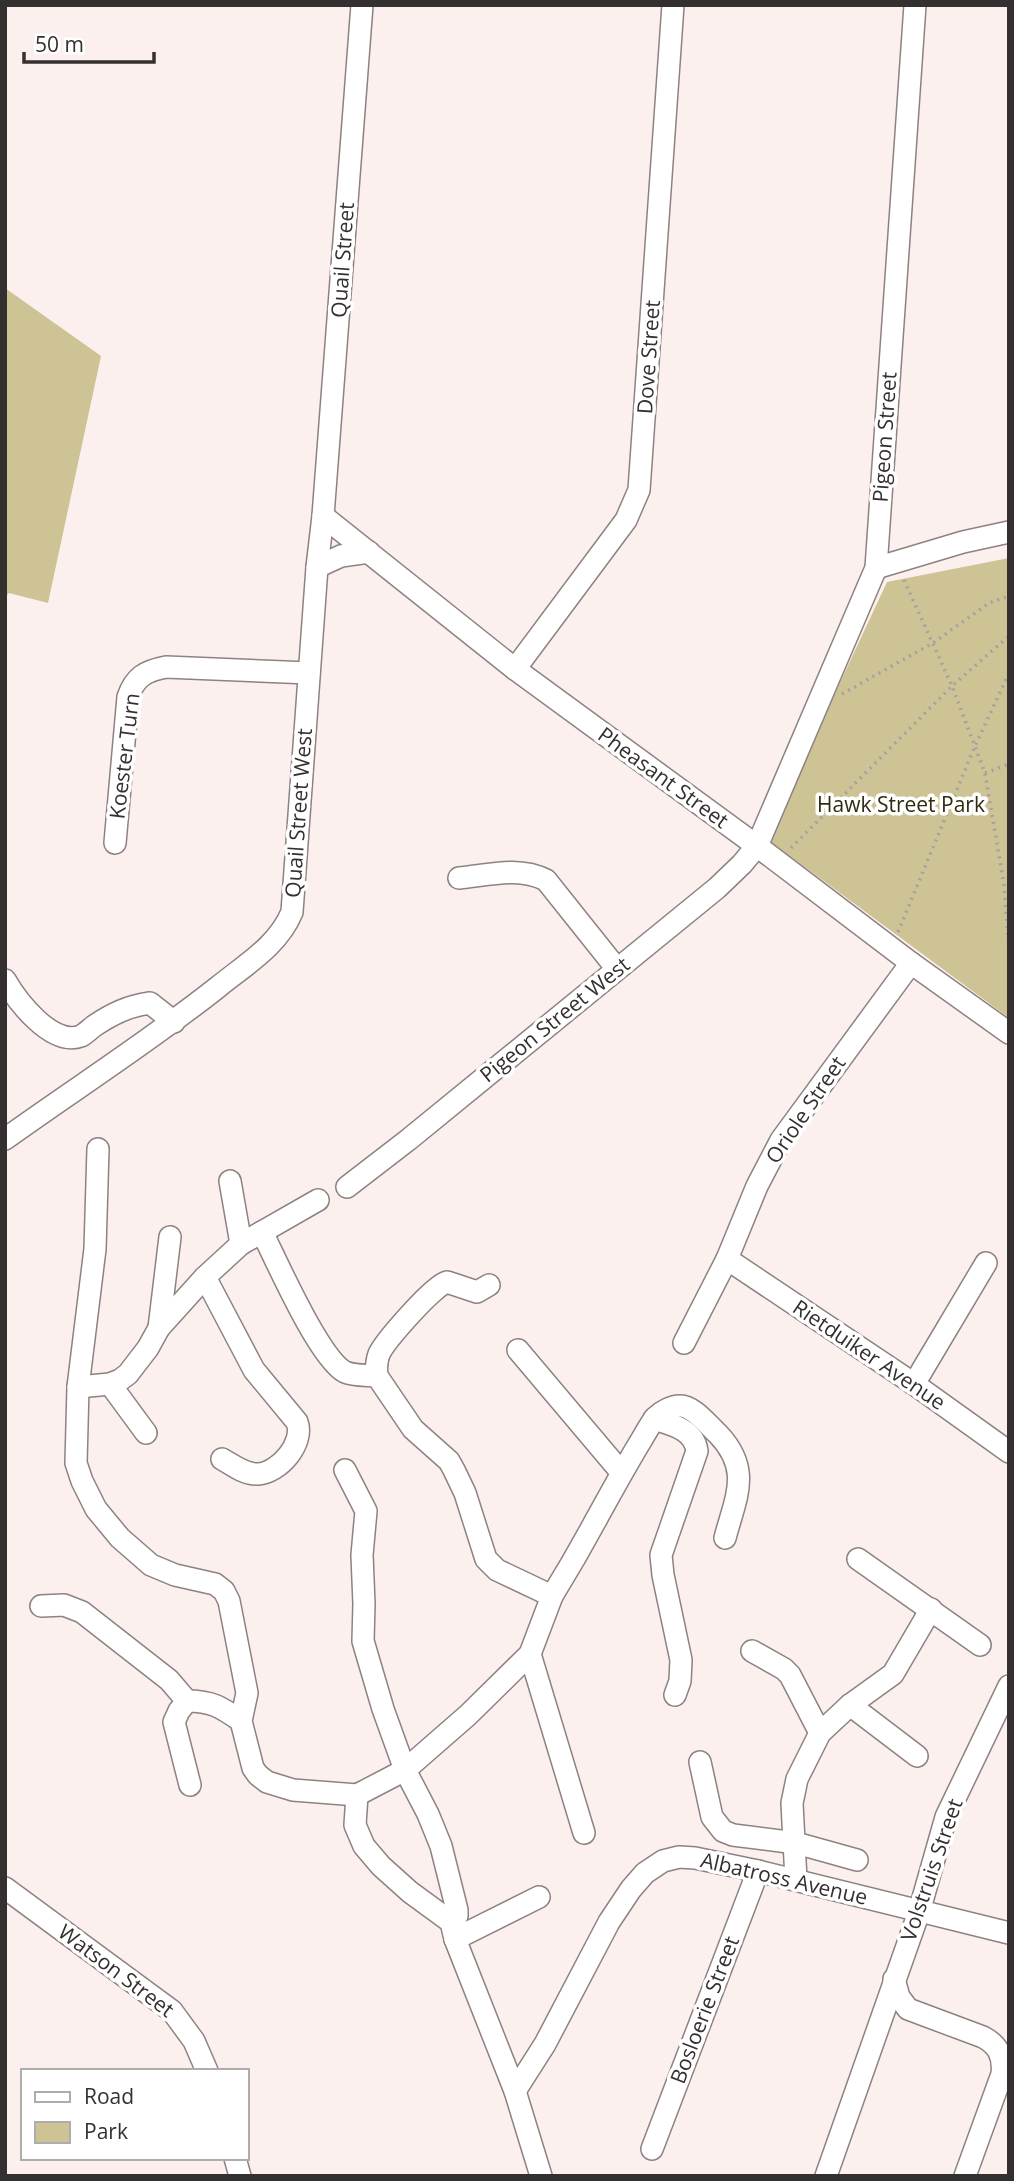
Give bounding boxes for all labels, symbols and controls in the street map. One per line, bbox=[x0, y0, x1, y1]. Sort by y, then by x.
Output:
scale bar bbox=[24, 21, 154, 65]
text: 50 m bbox=[35, 30, 84, 58]
street label: Quail Street bbox=[324, 201, 360, 319]
street label: Dove Street bbox=[630, 299, 666, 415]
street label: Pigeon Street bbox=[865, 371, 903, 503]
street label: Koester Turn bbox=[102, 691, 146, 820]
street label: Pheasant Street bbox=[593, 720, 735, 834]
street label: Quail Street West bbox=[278, 727, 318, 899]
park label: Hawk Street Park bbox=[817, 790, 985, 818]
street label: Pigeon Street West bbox=[474, 950, 635, 1088]
street label: Oriole Street bbox=[759, 1050, 851, 1169]
street label: Rietduiker Avenue bbox=[788, 1293, 951, 1416]
street label: Volstruis Street bbox=[894, 1795, 969, 1945]
street label: Albatross Avenue bbox=[698, 1845, 870, 1911]
street label: Watson Street bbox=[53, 1917, 180, 2023]
street label: Bosloerie Street bbox=[663, 1932, 745, 2087]
legend bbox=[21, 2069, 248, 2160]
text: Road bbox=[84, 2082, 134, 2110]
text: Park bbox=[84, 2117, 128, 2145]

